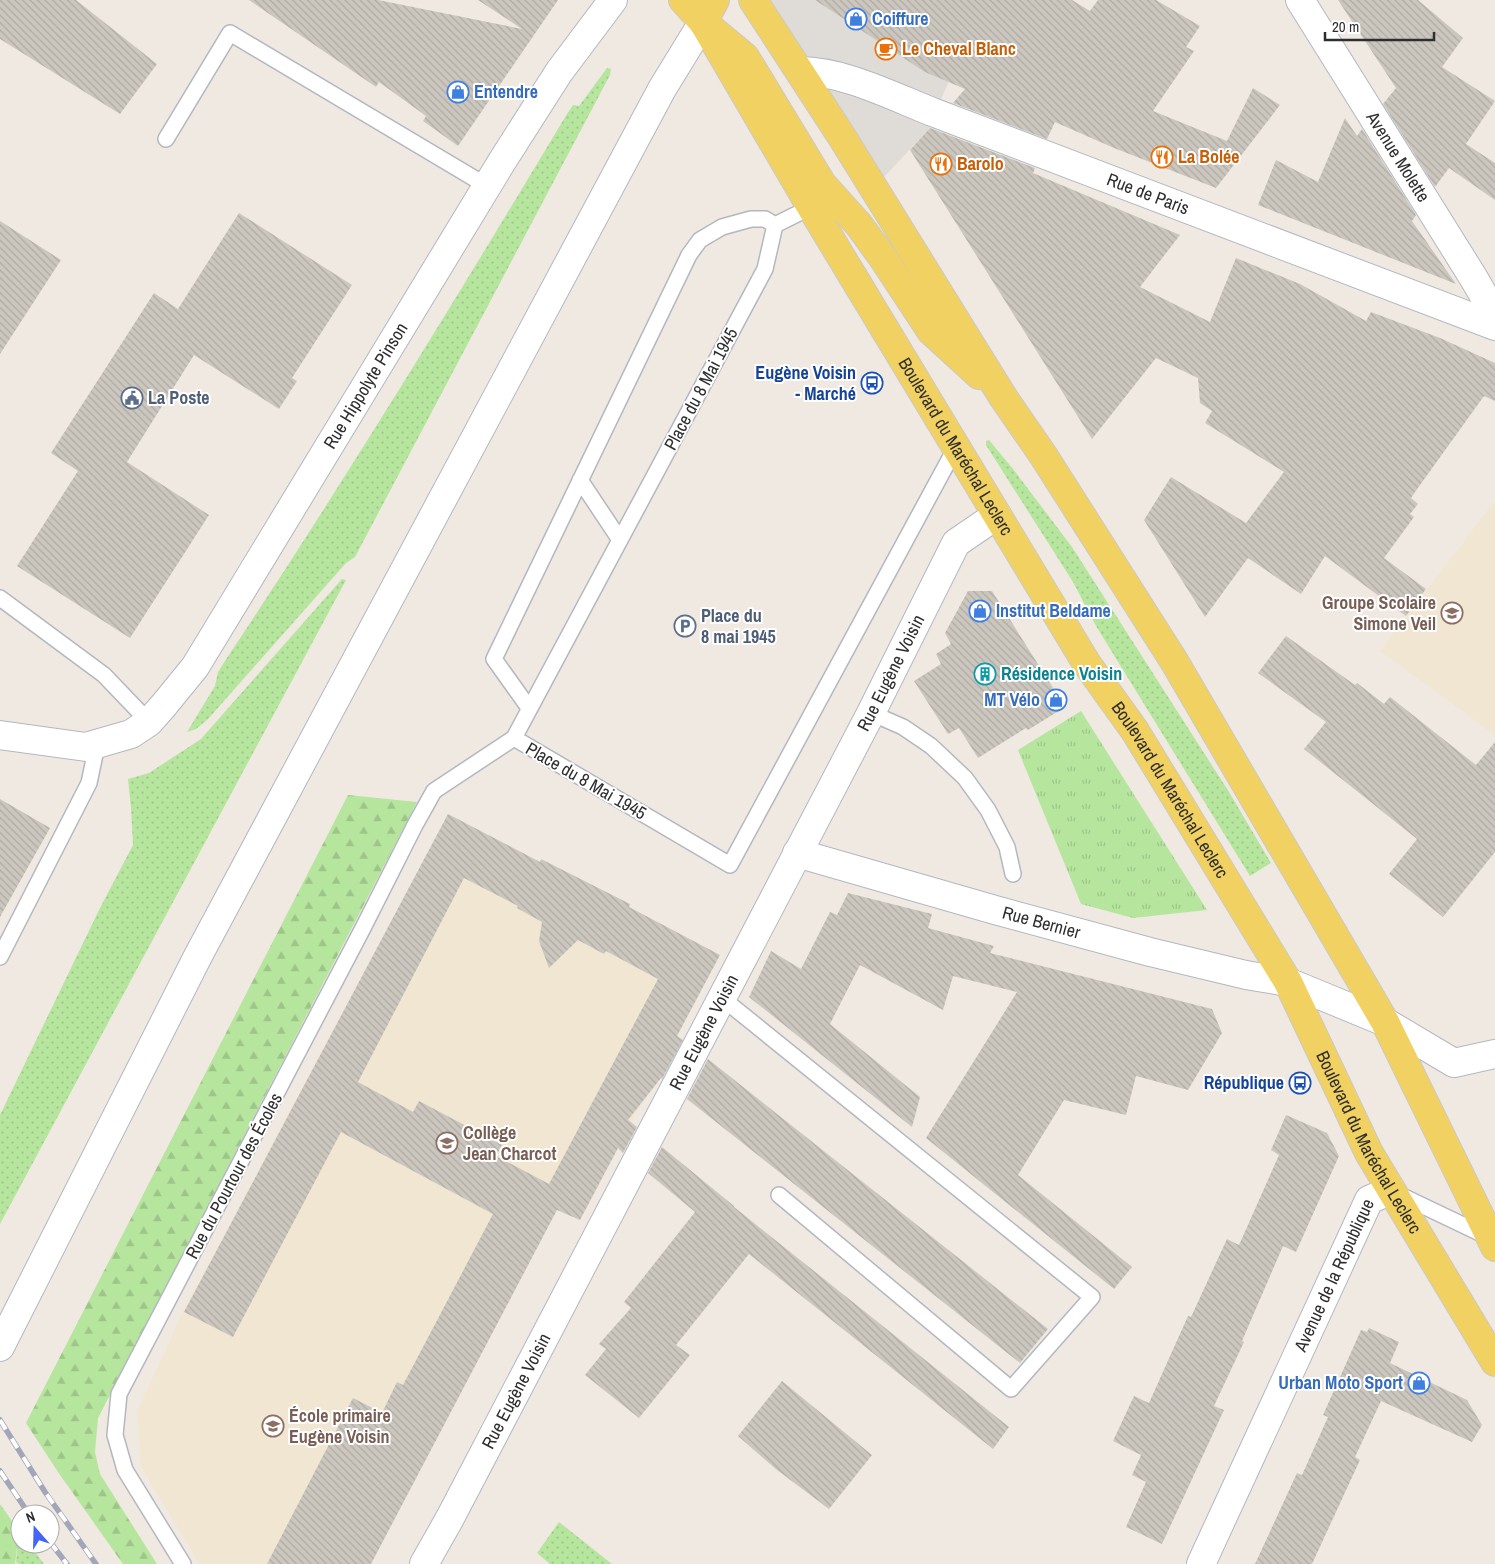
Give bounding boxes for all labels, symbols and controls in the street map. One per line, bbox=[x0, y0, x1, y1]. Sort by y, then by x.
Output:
place label: Coiffure bbox=[872, 6, 929, 31]
shop icon: Coiffure bbox=[844, 7, 868, 31]
scale bar bbox=[1325, 10, 1434, 42]
text: 20 m bbox=[1332, 16, 1359, 37]
place label: Le Cheval Blanc bbox=[902, 36, 1016, 61]
cafe icon: Le Cheval Blanc bbox=[874, 37, 898, 61]
place label: Entendre bbox=[474, 79, 538, 104]
shop icon: Entendre bbox=[446, 80, 470, 104]
street label: Avenue Molette bbox=[1360, 106, 1436, 207]
place label: La Bolée bbox=[1178, 144, 1240, 169]
restaurant icon: La Bolée bbox=[1150, 145, 1174, 169]
place label: Barolo bbox=[957, 151, 1004, 176]
restaurant icon: Barolo bbox=[929, 152, 953, 176]
street label: Rue de Paris bbox=[1103, 166, 1193, 221]
street label: Rue Hippolyte Pinson bbox=[317, 318, 413, 453]
street label: Place du 8 Mai 1945 bbox=[658, 323, 743, 454]
street label: Boulevard du Maréchal Leclerc bbox=[893, 353, 1019, 540]
place label: Eugène Voisin - Marché bbox=[755, 360, 856, 406]
bus stop icon: Eugène Voisin - Marché bbox=[860, 371, 884, 395]
place label: La Poste bbox=[148, 385, 210, 410]
public building icon: La Poste bbox=[120, 386, 144, 410]
place label: Groupe Scolaire Simone Veil bbox=[1322, 590, 1436, 636]
place label: Institut Beldame bbox=[996, 598, 1111, 623]
shop icon: Institut Beldame bbox=[968, 599, 992, 623]
school or university icon: Groupe Scolaire Simone Veil bbox=[1440, 601, 1464, 625]
place label: Place du 8 mai 1945 bbox=[701, 603, 776, 649]
street label: Rue Eugène Voisin bbox=[851, 610, 930, 735]
parking icon: Place du 8 mai 1945 bbox=[673, 614, 697, 638]
place label: Résidence Voisin bbox=[1001, 661, 1122, 686]
building icon: Résidence Voisin bbox=[973, 662, 997, 686]
place label: MT Vélo bbox=[984, 687, 1040, 712]
shop icon: MT Vélo bbox=[1044, 688, 1068, 712]
street label: Boulevard du Maréchal Leclerc bbox=[1106, 696, 1235, 883]
street label: Place du 8 Mai 1945 bbox=[521, 736, 651, 825]
street label: Rue Bernier bbox=[1000, 900, 1083, 945]
street label: Rue Eugène Voisin bbox=[663, 970, 744, 1094]
street label: Boulevard du Maréchal Leclerc bbox=[1310, 1047, 1428, 1238]
place label: République bbox=[1204, 1070, 1284, 1095]
bus stop icon: République bbox=[1288, 1071, 1312, 1095]
street label: Rue du Pourtour des Écoles bbox=[179, 1088, 288, 1263]
place label: Collège Jean Charcot bbox=[463, 1120, 557, 1166]
school or university icon: Collège Jean Charcot bbox=[435, 1131, 459, 1155]
street label: Avenue de la République bbox=[1287, 1195, 1380, 1356]
street label: Rue Eugène Voisin bbox=[475, 1329, 556, 1453]
place label: Urban Moto Sport bbox=[1278, 1370, 1403, 1395]
shop icon: Urban Moto Sport bbox=[1407, 1371, 1431, 1395]
place label: École primaire Eugène Voisin bbox=[289, 1403, 391, 1449]
school or university icon: École primaire Eugène Voisin bbox=[261, 1414, 285, 1438]
north arrow bbox=[10, 1504, 60, 1554]
text: N bbox=[24, 1507, 38, 1527]

